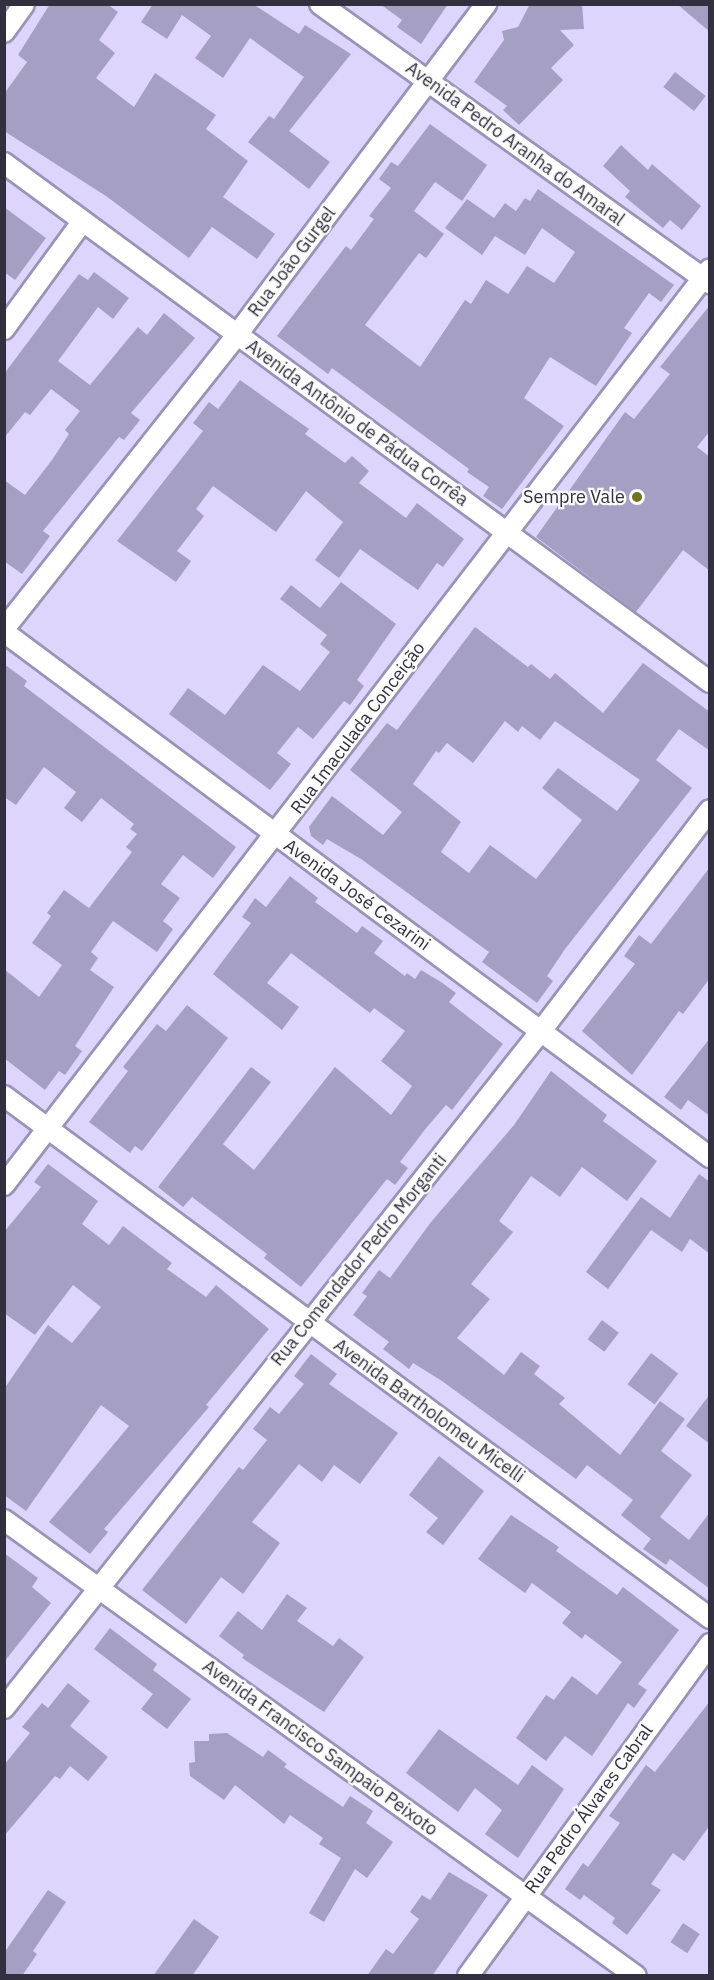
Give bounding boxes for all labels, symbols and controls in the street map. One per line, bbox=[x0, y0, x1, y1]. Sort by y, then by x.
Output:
street label: Avenida Pedro Aranha do Amaral bbox=[401, 57, 629, 231]
street label: Rua João Gurgel bbox=[244, 203, 340, 321]
street label: Avenida Antônio de Pádua Corrêa bbox=[242, 335, 472, 511]
place label: Sempre Vale bbox=[523, 486, 625, 508]
marker: Sempre Vale bbox=[630, 490, 644, 504]
street label: Rua Imaculada Conceição bbox=[286, 638, 430, 818]
street label: Avenida José Cezarini bbox=[280, 835, 434, 955]
street label: Rua Comendador Pedro Morganti bbox=[267, 1150, 451, 1370]
street label: Avenida Bartholomeu Micelli bbox=[329, 1334, 529, 1488]
street label: Avenida Francisco Sampaio Peixoto bbox=[198, 1655, 442, 1841]
street label: Rua Pedro Álvares Cabral bbox=[520, 1720, 658, 1898]

